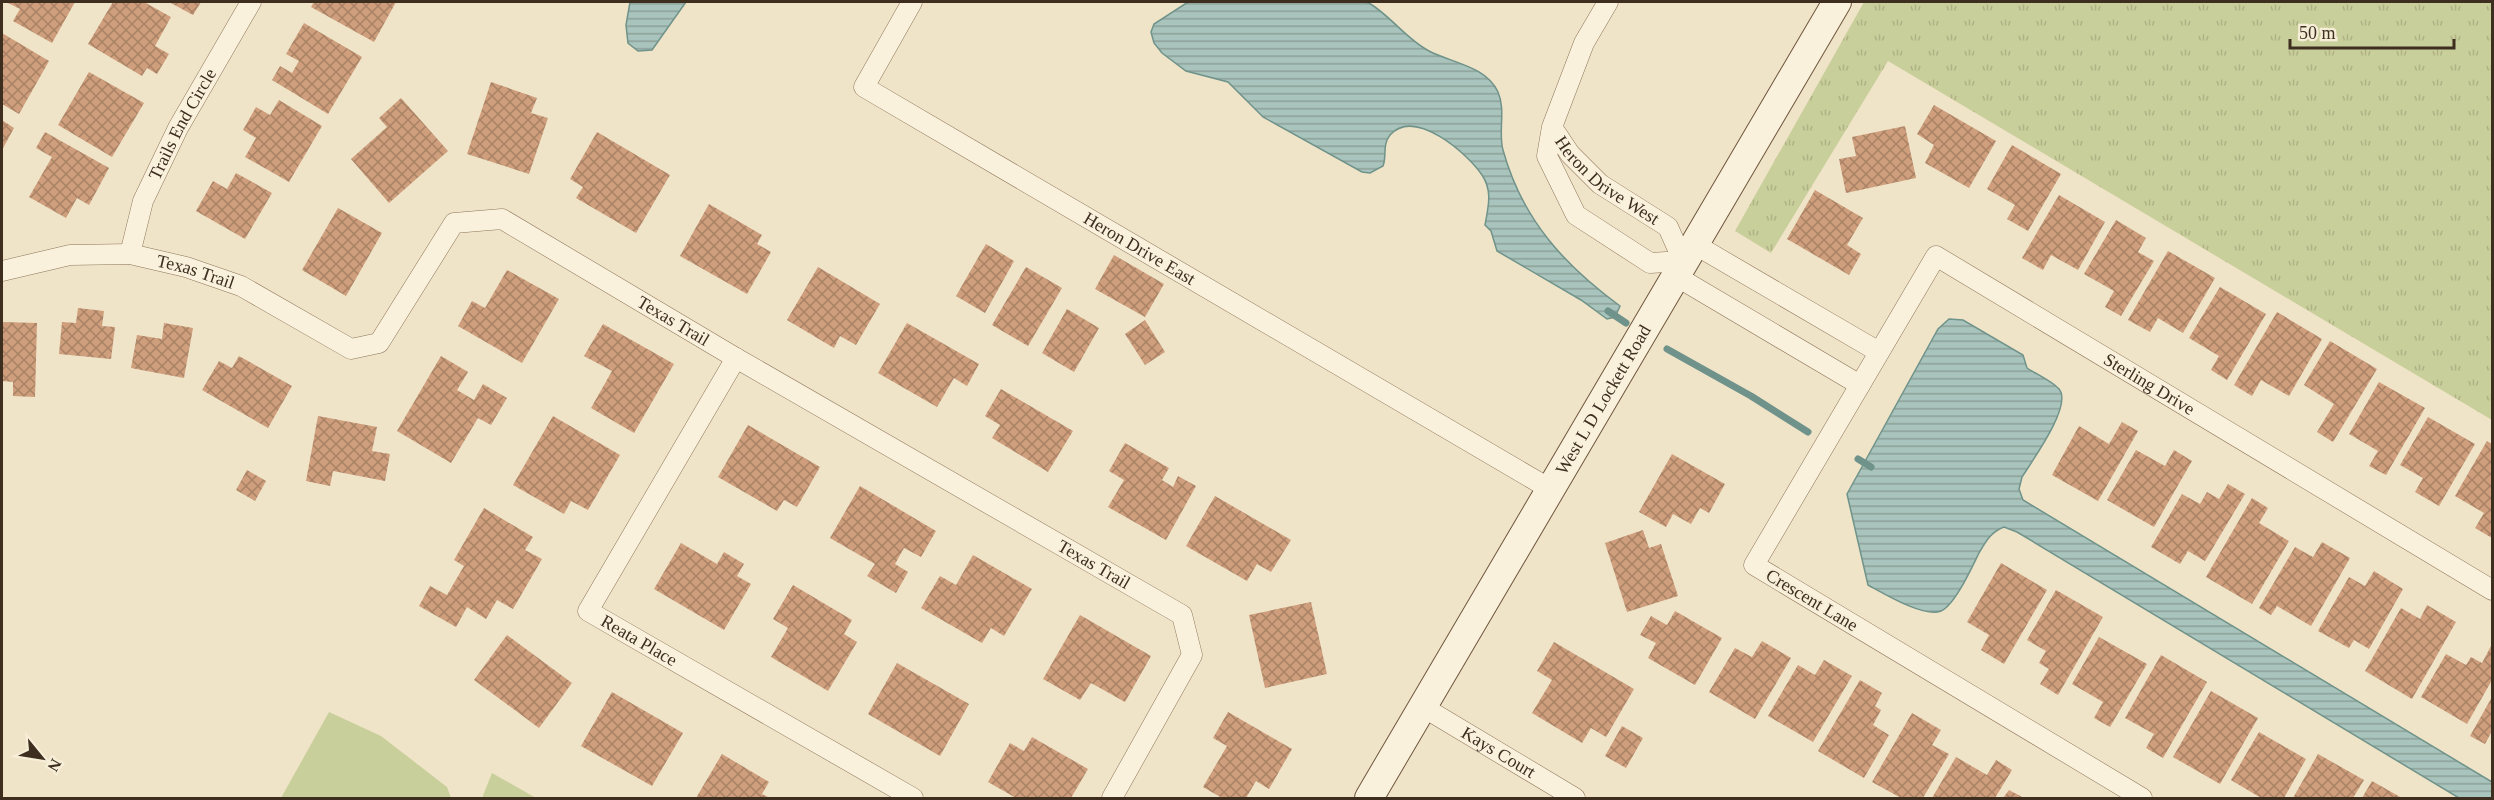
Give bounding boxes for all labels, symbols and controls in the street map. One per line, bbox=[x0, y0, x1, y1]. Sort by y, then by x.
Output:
scale bar bbox=[2290, 12, 2454, 50]
text: 50 m bbox=[2299, 23, 2336, 43]
street label: Trails End Circle bbox=[145, 65, 220, 183]
street label: Heron Drive West bbox=[1551, 132, 1663, 229]
street label: Heron Drive East bbox=[1080, 208, 1199, 289]
street label: Texas Trail bbox=[155, 251, 237, 293]
street label: Texas Trail bbox=[634, 292, 713, 350]
street label: West L D Lockett Road bbox=[1551, 321, 1655, 478]
street label: Sterling Drive bbox=[2100, 349, 2198, 419]
street label: Texas Trail bbox=[1054, 536, 1134, 593]
street label: Crescent Lane bbox=[1763, 565, 1861, 635]
street label: Reata Place bbox=[597, 611, 681, 670]
street label: Kays Court bbox=[1458, 722, 1539, 782]
north arrow bbox=[12, 728, 72, 788]
text: N bbox=[44, 756, 65, 775]

